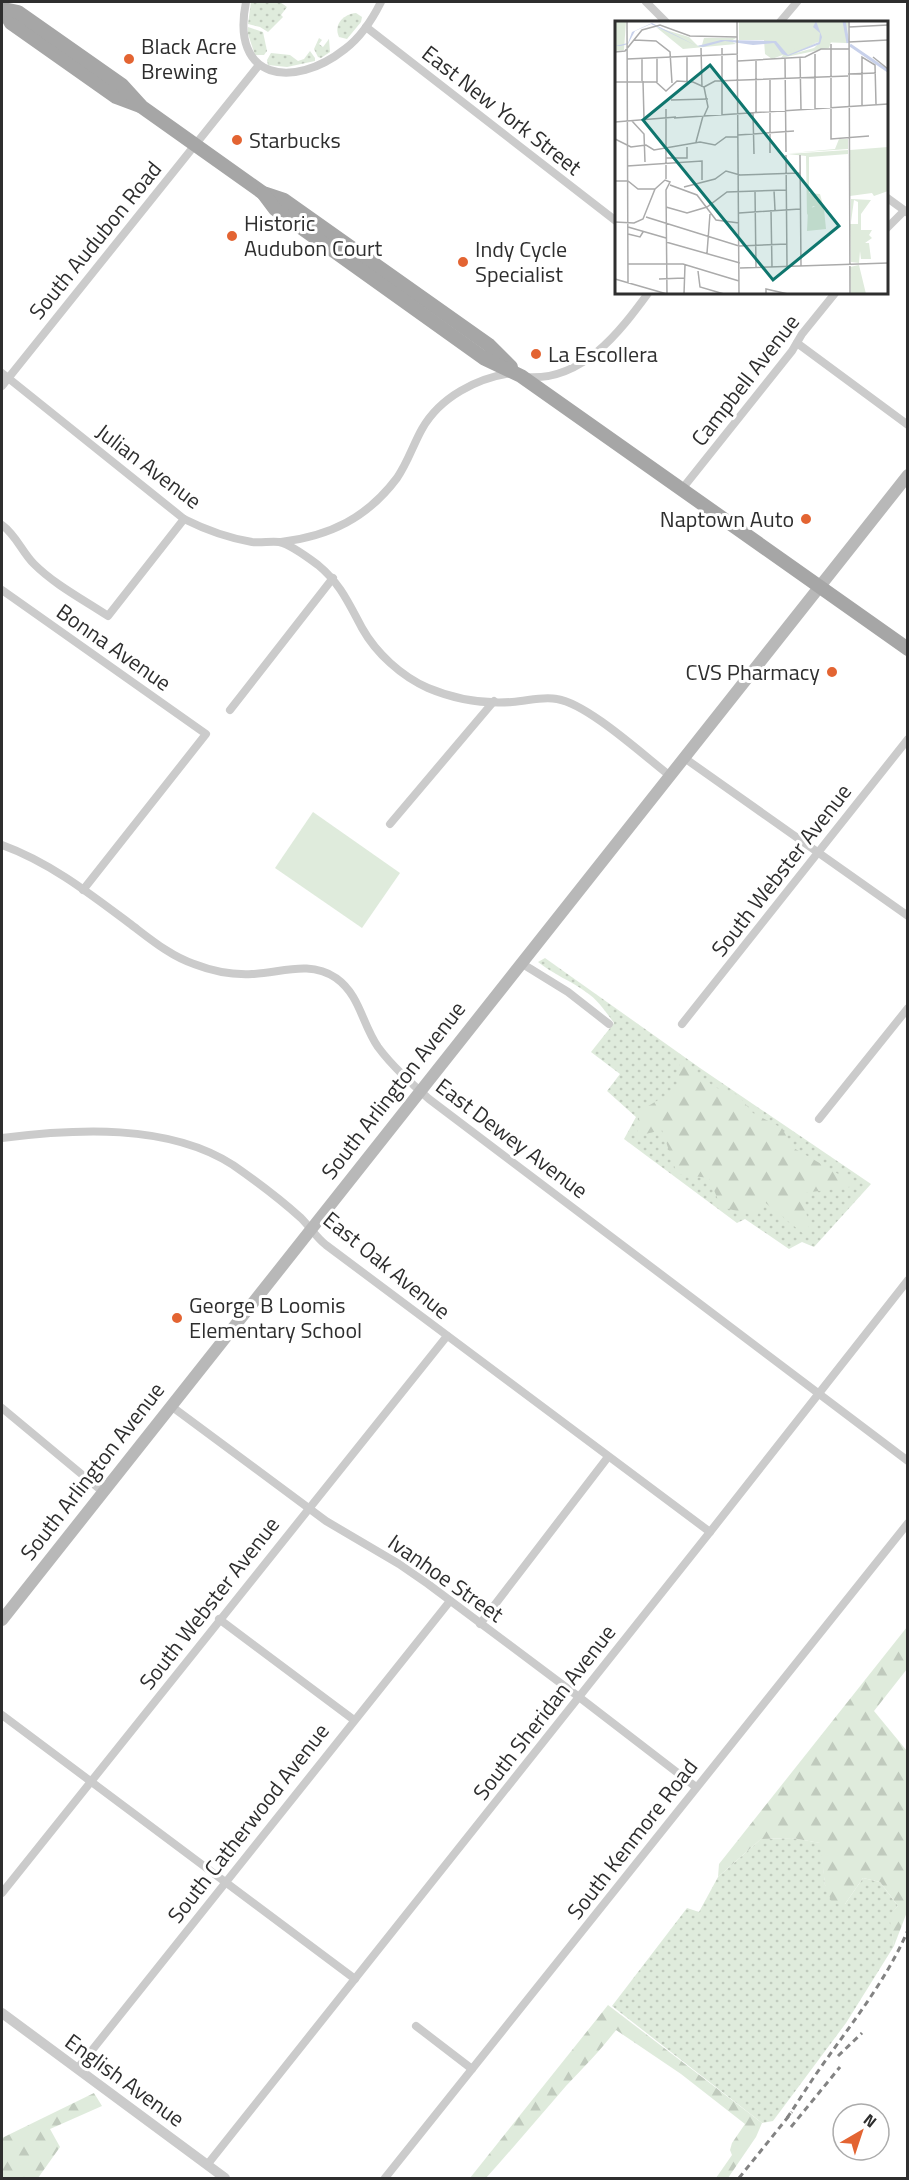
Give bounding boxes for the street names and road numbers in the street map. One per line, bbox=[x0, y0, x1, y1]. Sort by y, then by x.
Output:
street label: East New York Street bbox=[415, 37, 590, 184]
street label: South Audubon Road bbox=[20, 153, 170, 327]
street label: Campbell Avenue bbox=[683, 307, 807, 453]
street label: Julian Avenue bbox=[89, 415, 209, 517]
street label: Bonna Avenue bbox=[50, 595, 178, 699]
street label: South Webster Avenue bbox=[702, 776, 860, 964]
street label: South Arlington Avenue bbox=[312, 994, 474, 1186]
street label: East Dewey Avenue bbox=[429, 1069, 595, 1207]
street label: East Oak Avenue bbox=[316, 1203, 458, 1327]
street label: South Arlington Avenue bbox=[11, 1375, 173, 1567]
street label: South Webster Avenue bbox=[130, 1509, 288, 1697]
street label: Ivanhoe Street bbox=[381, 1525, 511, 1631]
street label: South Sheridan Avenue bbox=[464, 1617, 624, 1807]
street label: South Catherwood Avenue bbox=[159, 1716, 337, 1930]
street label: South Kenmore Road bbox=[558, 1751, 706, 1927]
street label: English Avenue bbox=[58, 2025, 192, 2135]

